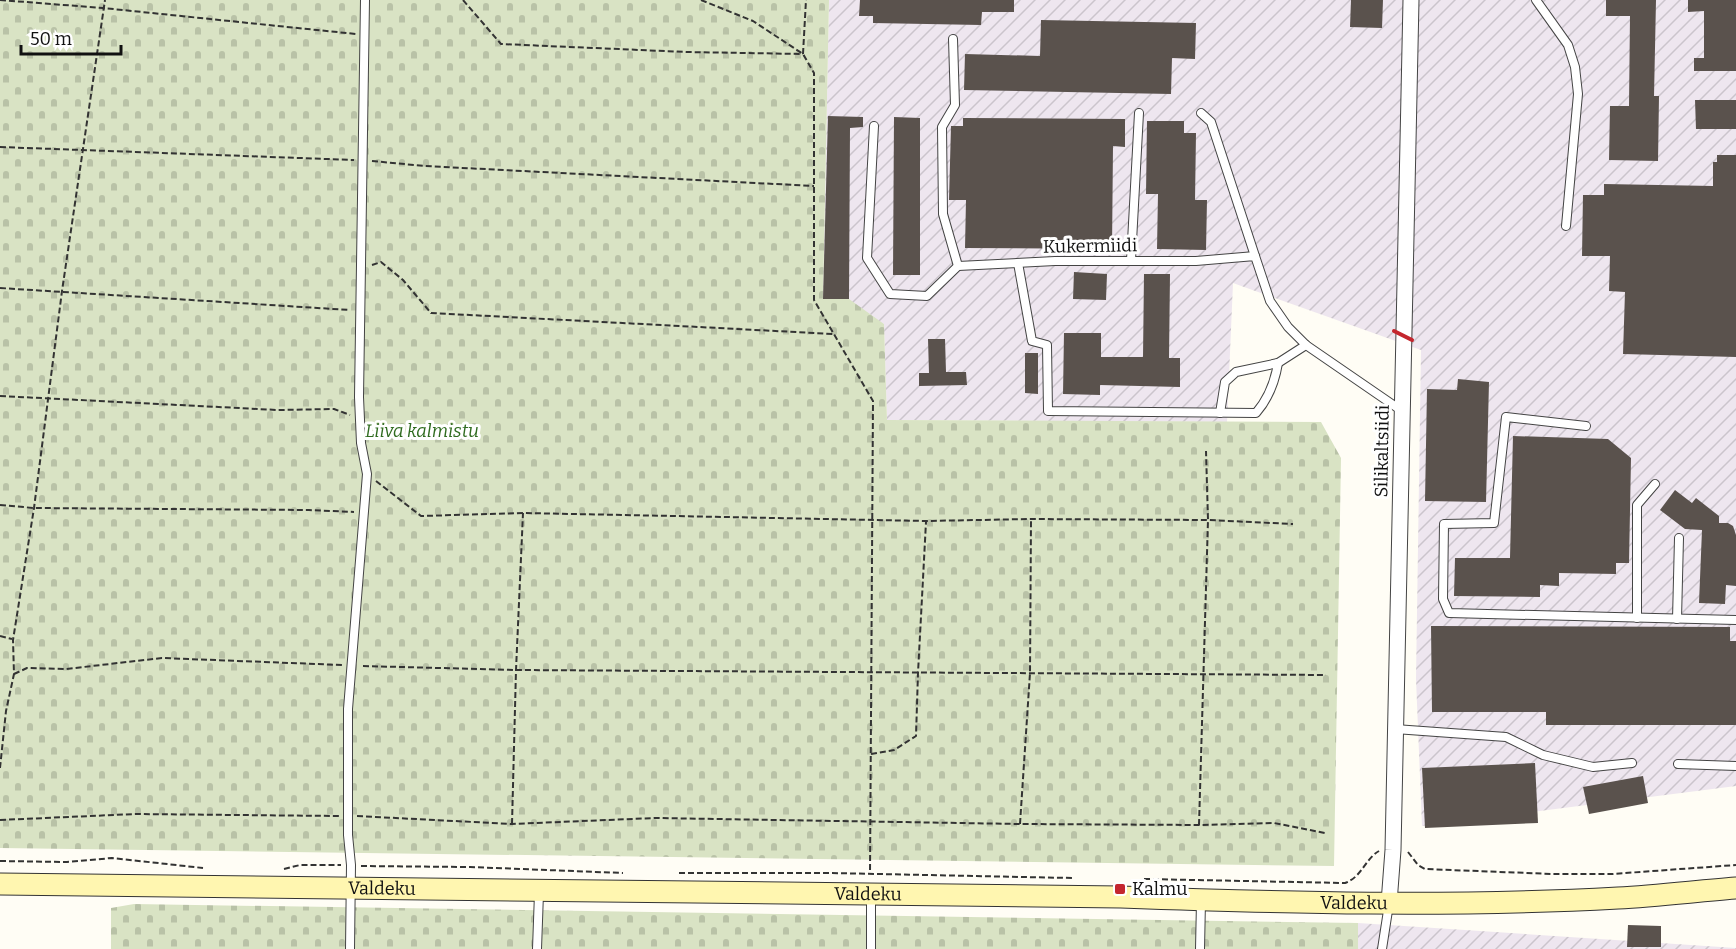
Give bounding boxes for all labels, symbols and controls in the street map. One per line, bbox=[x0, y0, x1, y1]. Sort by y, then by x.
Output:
scale bar bbox=[21, 18, 122, 56]
text: 50 m bbox=[30, 28, 72, 50]
street label: Kukermiidi bbox=[1043, 234, 1137, 258]
street label: Silikaltsiidi bbox=[1370, 405, 1394, 497]
park label: Liiva kalmistu bbox=[365, 420, 479, 442]
street label: Valdeku bbox=[348, 877, 416, 900]
place label: Kalmu bbox=[1132, 878, 1187, 900]
marker: Kalmu bbox=[1113, 882, 1127, 896]
street label: Valdeku bbox=[834, 883, 902, 905]
street label: Valdeku bbox=[1320, 892, 1388, 914]

